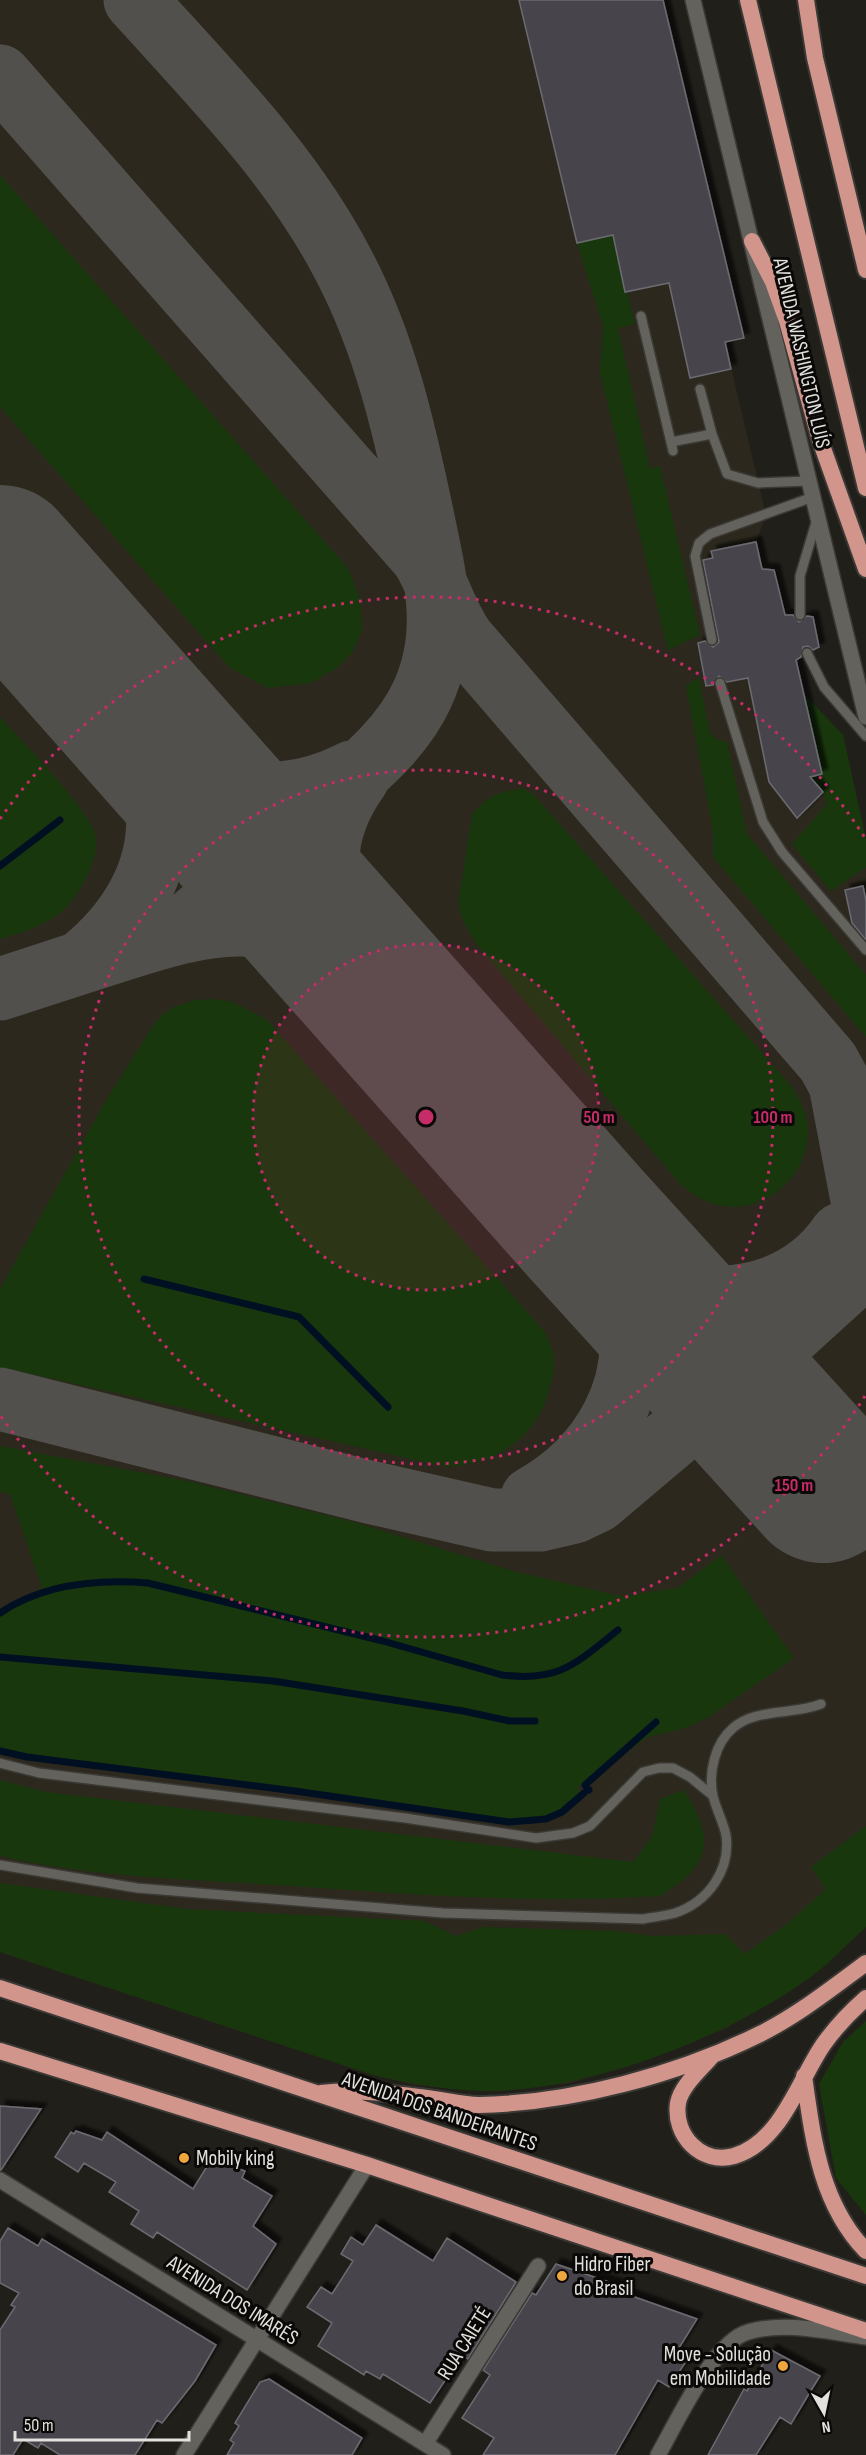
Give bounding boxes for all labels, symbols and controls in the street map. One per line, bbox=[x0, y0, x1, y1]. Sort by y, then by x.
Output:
street label: AVENIDA WASHINGTON LUÍS bbox=[767, 255, 836, 451]
centre of rings bbox=[416, 1107, 436, 1127]
text: 50 m bbox=[583, 1107, 615, 1128]
text: 100 m bbox=[754, 1107, 793, 1128]
text: 150 m bbox=[775, 1475, 813, 1496]
street label: AVENIDA DOS BANDEIRANTES bbox=[338, 2066, 541, 2157]
place label: Mobily king bbox=[196, 2146, 274, 2171]
marker: Mobily king bbox=[177, 2151, 191, 2165]
street label: AVENIDA DOS IMARÉS bbox=[162, 2250, 303, 2351]
place label: Hidro Fiber do Brasil bbox=[574, 2252, 650, 2301]
marker: Hidro Fiber do Brasil bbox=[555, 2269, 569, 2283]
street label: RUA CAIETÉ bbox=[432, 2302, 497, 2384]
place label: Move - Solução em Mobilidade bbox=[664, 2342, 771, 2391]
marker: Move - Solução em Mobilidade bbox=[776, 2359, 790, 2373]
north arrow bbox=[794, 2383, 854, 2443]
scale bar bbox=[15, 2404, 189, 2442]
text: 50 m bbox=[24, 2415, 54, 2436]
text: N bbox=[820, 2416, 832, 2436]

